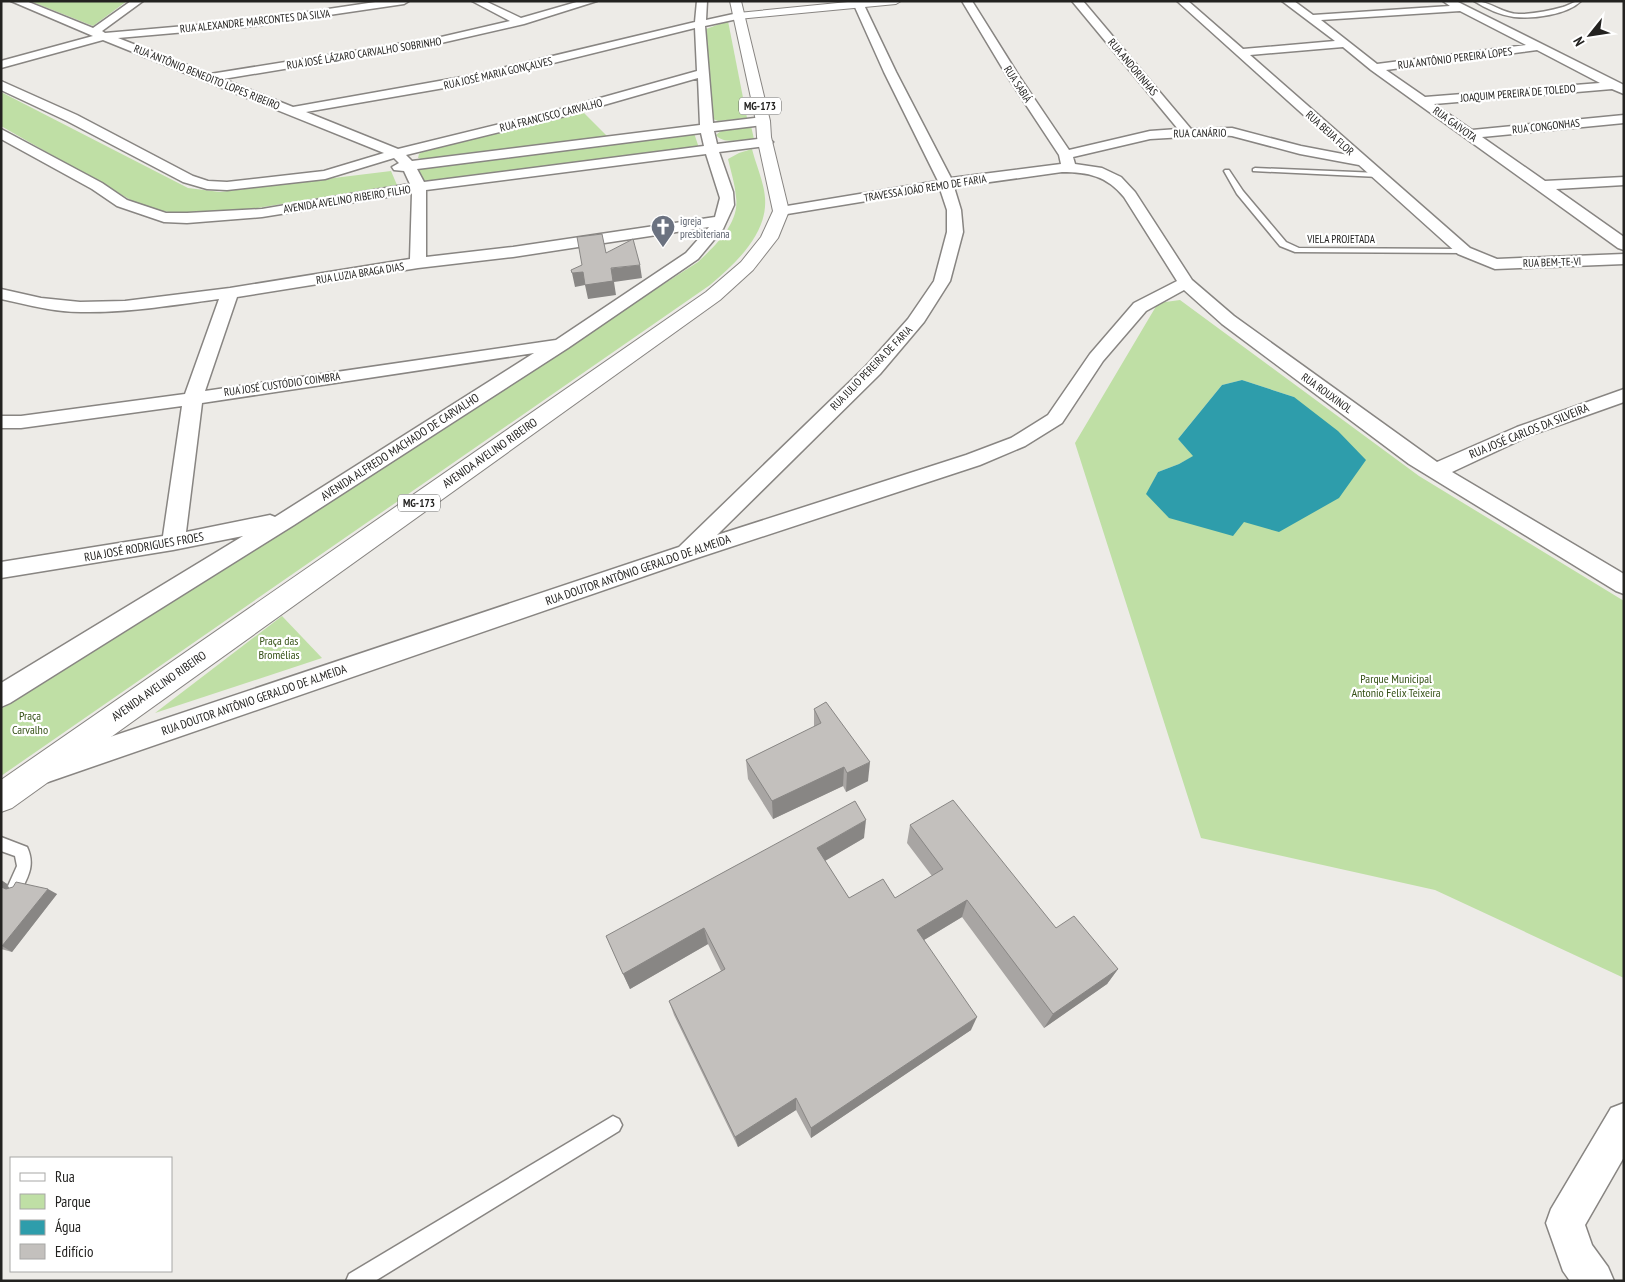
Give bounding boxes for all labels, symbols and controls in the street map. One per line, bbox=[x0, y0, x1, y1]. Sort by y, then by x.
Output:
street label: RUA ALEXANDRE MARCONTES DA SILVA bbox=[179, 6, 332, 36]
north arrow bbox=[1565, 10, 1615, 60]
street label: RUA JOSÉ LÁZARO CARVALHO SOBRINHO bbox=[286, 34, 442, 72]
text: N bbox=[1569, 34, 1588, 49]
street label: RUA ANDORINHAS bbox=[1105, 36, 1161, 99]
street label: RUA ANTÔNIO BENEDITO LOPES RIBEIRO bbox=[132, 41, 282, 113]
street label: RUA ANTÔNIO PEREIRA LOPES bbox=[1397, 44, 1513, 72]
street label: RUA JOSÉ MARIA GONÇALVES bbox=[442, 54, 554, 92]
street label: RUA SABIÁ bbox=[1001, 63, 1035, 106]
street label: JOAQUIM PEREIRA DE TOLEDO bbox=[1459, 81, 1576, 105]
street label: RUA FRANCISCO CARVALHO bbox=[498, 95, 604, 135]
road number: MG-173 bbox=[739, 98, 781, 114]
street label: RUA GAIVOTA bbox=[1430, 103, 1481, 145]
street label: RUA BEIJA FLOR bbox=[1303, 108, 1357, 158]
street label: RUA CONGONHAS bbox=[1511, 115, 1581, 137]
street label: RUA CANÁRIO bbox=[1173, 126, 1227, 140]
street label: TRAVESSA JOÃO REMO DE FARIA bbox=[863, 171, 988, 205]
street label: AVENIDA AVELINO RIBEIRO FILHO bbox=[282, 182, 412, 216]
church icon: igreja presbiteriana bbox=[650, 214, 676, 248]
place label: igreja presbiteriana bbox=[680, 214, 730, 241]
street label: VIELA PROJETADA bbox=[1306, 232, 1376, 246]
street label: RUA BEM-TE-VI bbox=[1523, 254, 1581, 270]
street label: RUA LUZIA BRAGA DIAS bbox=[315, 259, 405, 287]
street label: RUA JULIO PEREIRA DE FARIA bbox=[827, 322, 916, 413]
street label: RUA JOSÉ CUSTÓDIO COIMBRA bbox=[223, 369, 342, 399]
street label: RUA ROUXINOL bbox=[1299, 370, 1356, 416]
street label: AVENIDA ALFREDO MACHADO DE CARVALHO bbox=[318, 390, 482, 503]
street label: RUA JOSÉ CARLOS DA SILVEIRA bbox=[1467, 400, 1591, 461]
street label: AVENIDA AVELINO RIBEIRO bbox=[439, 414, 540, 491]
road number: MG-173 bbox=[398, 494, 440, 512]
street label: RUA JOSÉ RODRIGUES FROES bbox=[83, 529, 205, 564]
street label: RUA DOUTOR ANTÔNIO GERALDO DE ALMEIDA bbox=[543, 531, 733, 608]
park label: Praça das Bromélias bbox=[258, 633, 300, 662]
street label: AVENIDA AVELINO RIBEIRO bbox=[108, 647, 209, 724]
street label: RUA DOUTOR ANTÔNIO GERALDO DE ALMEIDA bbox=[159, 661, 349, 738]
park label: Parque Municipal Antonio Felix Teixeira bbox=[1351, 671, 1441, 700]
park label: Praça Carvalho bbox=[12, 708, 48, 737]
legend bbox=[10, 1157, 172, 1272]
text: Rua bbox=[55, 1167, 75, 1186]
text: Parque bbox=[55, 1192, 91, 1211]
text: Água bbox=[55, 1217, 81, 1236]
text: Edifício bbox=[55, 1242, 93, 1261]

